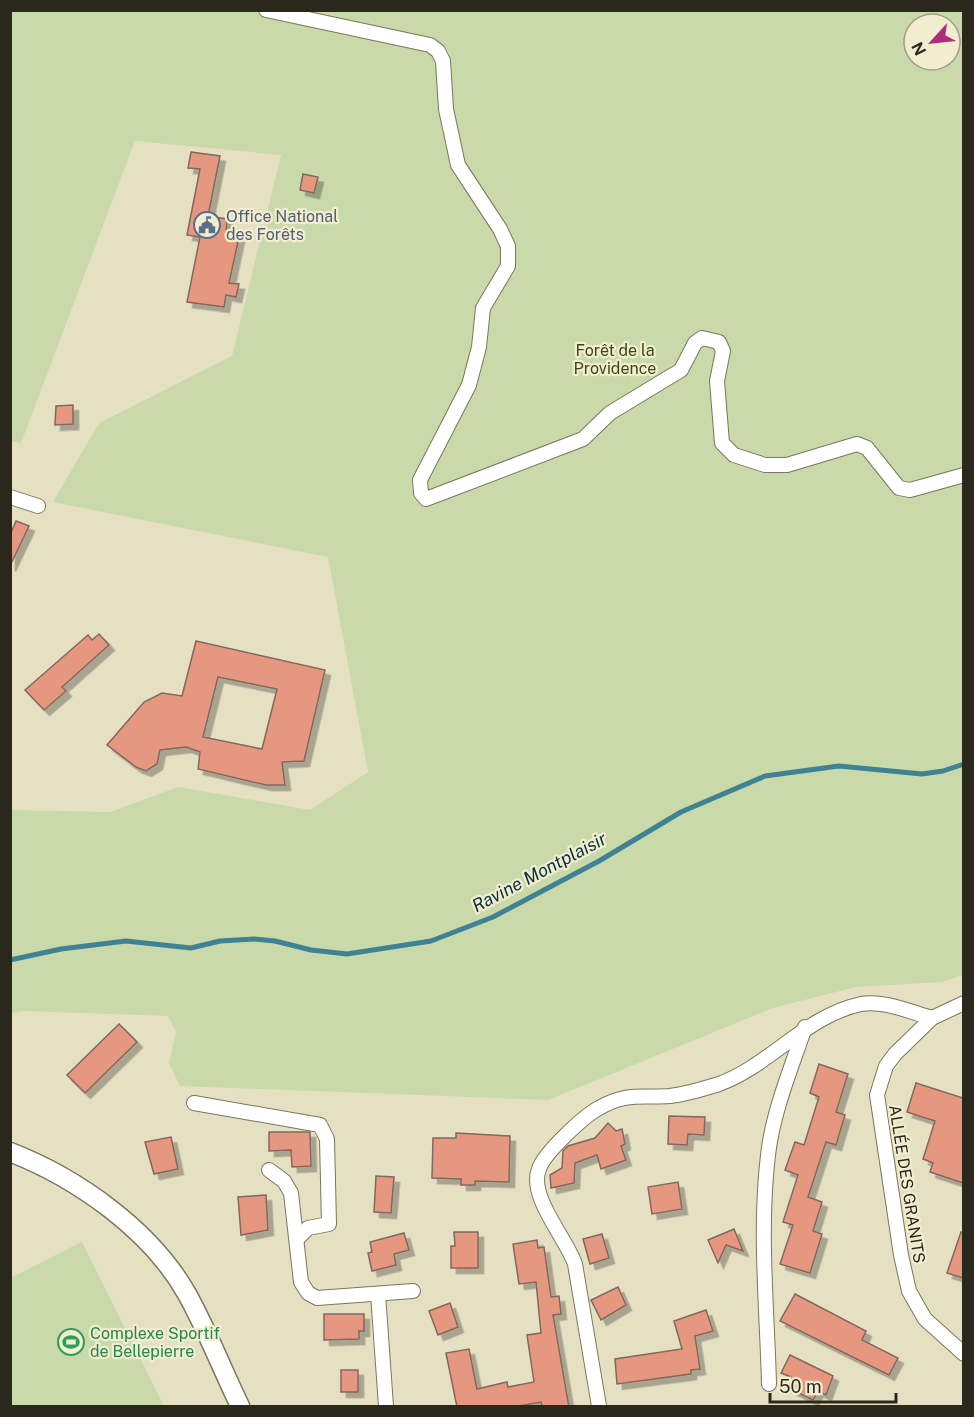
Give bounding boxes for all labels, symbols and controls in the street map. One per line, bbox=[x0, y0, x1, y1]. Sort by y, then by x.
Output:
north arrow bbox=[902, 12, 962, 72]
text: N bbox=[908, 39, 930, 58]
place label: Office National des Forêts bbox=[226, 207, 338, 244]
public building icon: Office National des Forêts bbox=[192, 210, 222, 240]
park label: Forêt de la Providence bbox=[574, 341, 656, 378]
water label: Ravine Montplaisir bbox=[468, 828, 610, 916]
street label: ALLÉE DES GRANITS bbox=[885, 1103, 930, 1265]
place label: Complexe Sportif de Bellepierre bbox=[90, 1324, 220, 1361]
sports icon: Complexe Sportif de Bellepierre bbox=[56, 1327, 86, 1357]
scale bar bbox=[770, 1366, 896, 1404]
text: 50 m bbox=[779, 1376, 822, 1397]

